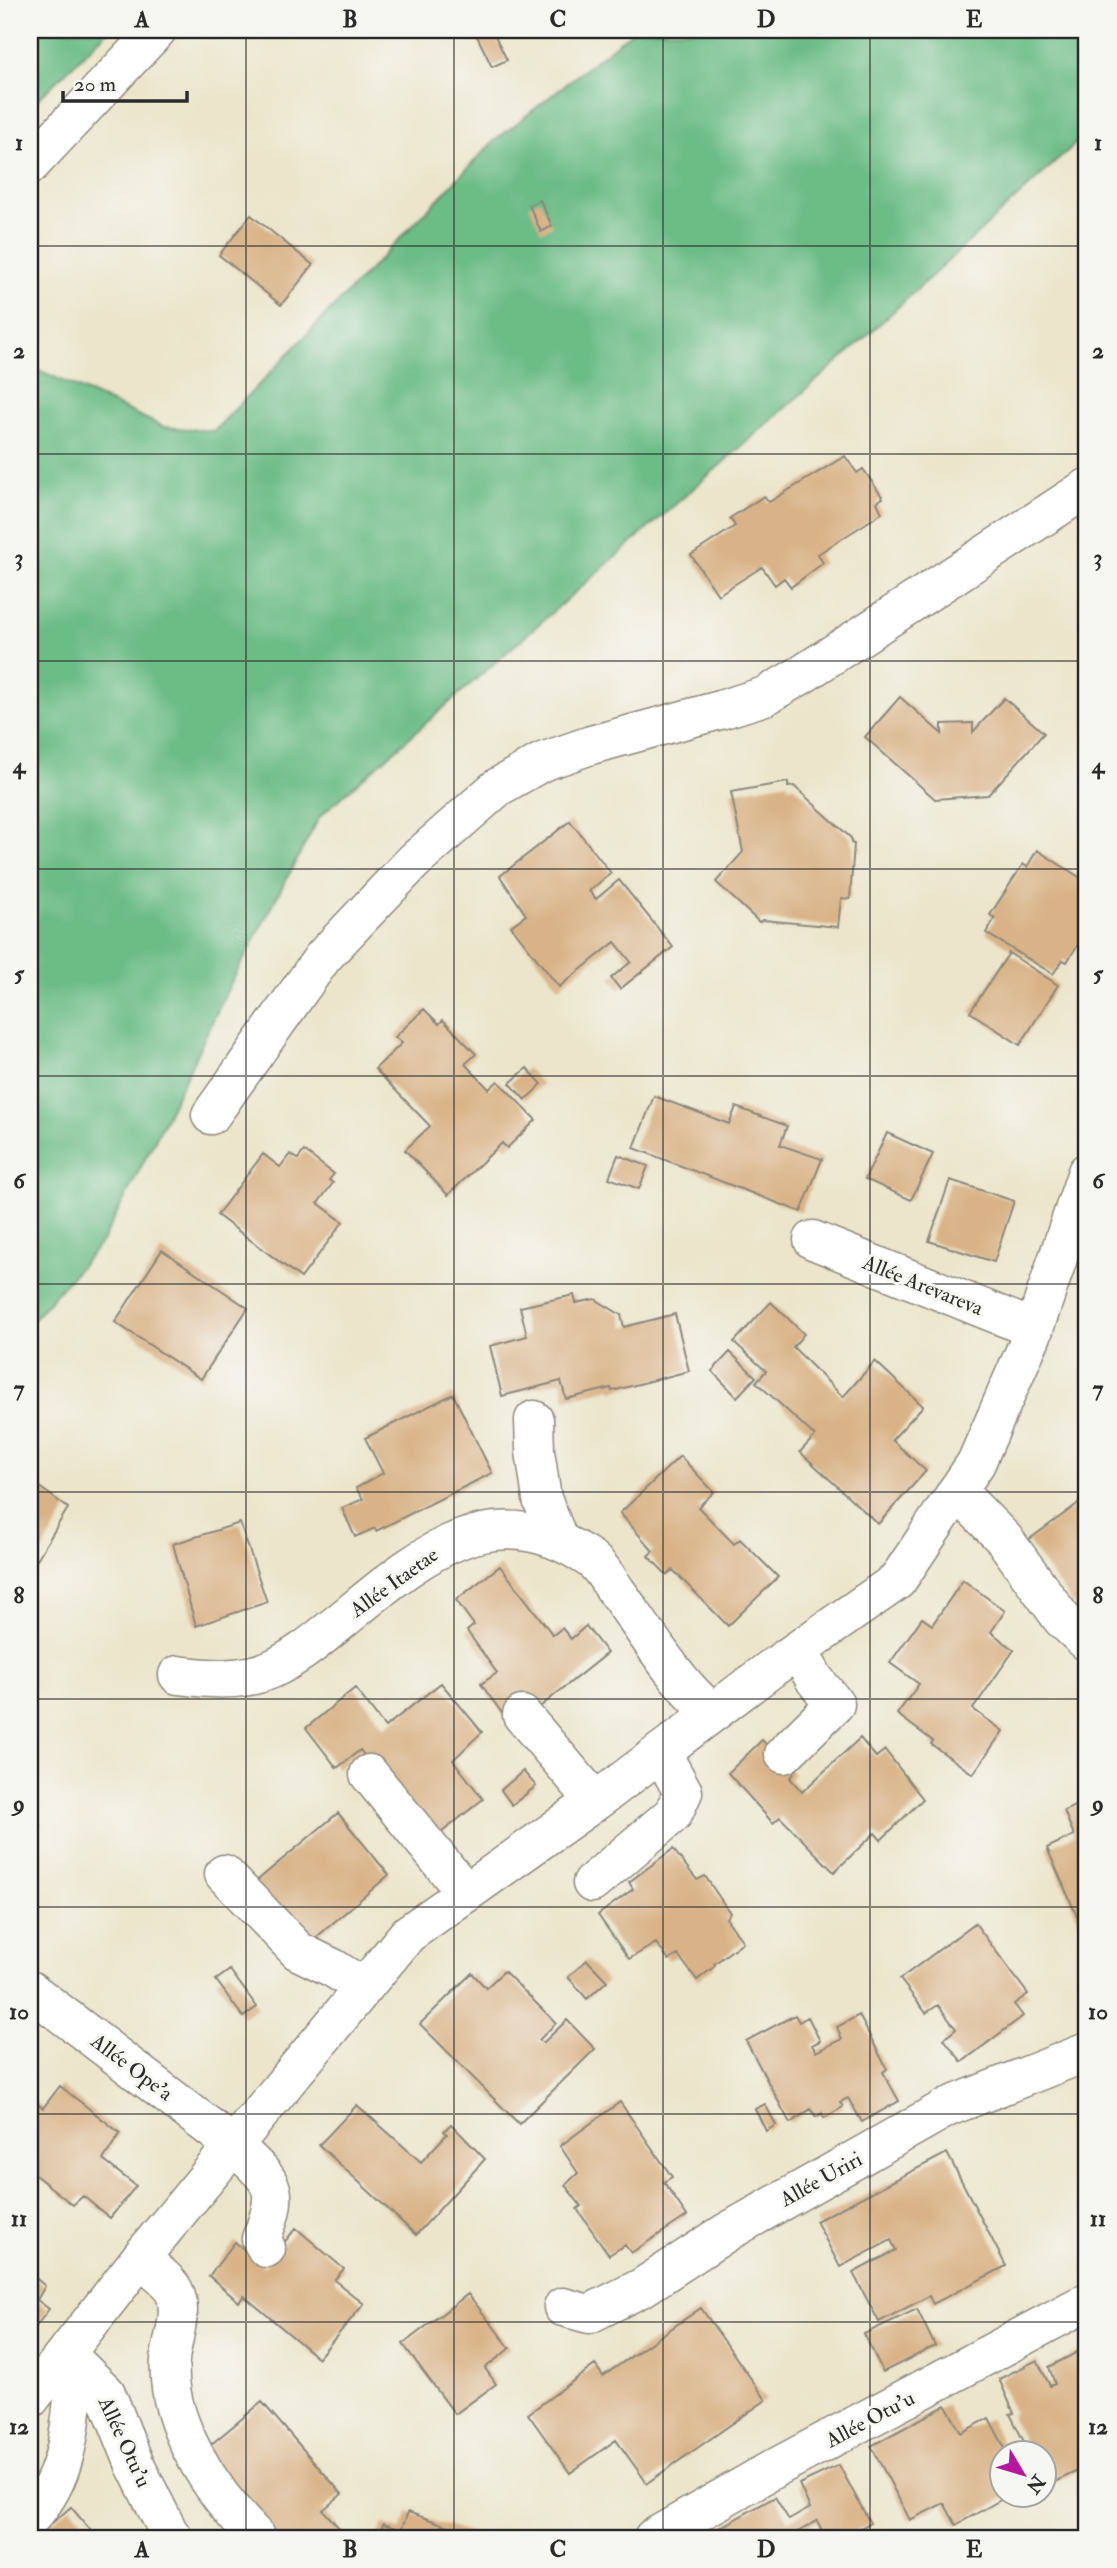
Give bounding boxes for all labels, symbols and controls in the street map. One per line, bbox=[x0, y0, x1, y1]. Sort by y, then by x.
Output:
text: A bbox=[134, 5, 150, 34]
text: B bbox=[342, 5, 358, 34]
text: C bbox=[550, 5, 566, 34]
text: D bbox=[757, 5, 775, 34]
text: E bbox=[966, 5, 983, 34]
scale bar bbox=[63, 60, 187, 104]
text: 20 m bbox=[74, 71, 116, 98]
text: 1 bbox=[15, 128, 23, 157]
text: 1 bbox=[1094, 128, 1102, 157]
text: 2 bbox=[13, 336, 25, 365]
text: 2 bbox=[1092, 336, 1104, 365]
text: 3 bbox=[15, 543, 23, 572]
text: 3 bbox=[1094, 543, 1102, 572]
text: 4 bbox=[12, 751, 27, 780]
text: 4 bbox=[1091, 751, 1106, 780]
text: 5 bbox=[14, 959, 25, 988]
text: 5 bbox=[1093, 959, 1104, 988]
text: 6 bbox=[13, 1166, 27, 1195]
text: 6 bbox=[1092, 1166, 1106, 1195]
street label: Allée Arevareva bbox=[858, 1249, 987, 1322]
text: 7 bbox=[14, 1374, 25, 1403]
text: 7 bbox=[1093, 1374, 1104, 1403]
street label: Allée Itaetae bbox=[344, 1541, 444, 1624]
text: 8 bbox=[14, 1581, 25, 1610]
text: 8 bbox=[1093, 1581, 1104, 1610]
text: 9 bbox=[11, 1789, 25, 1818]
text: 9 bbox=[1090, 1789, 1104, 1818]
text: 10 bbox=[9, 1997, 29, 2026]
text: 10 bbox=[1088, 1997, 1108, 2026]
street label: Allée Ope'a bbox=[84, 2027, 178, 2107]
street label: Allée Uriri bbox=[774, 2146, 867, 2214]
text: 11 bbox=[11, 2204, 27, 2233]
text: 11 bbox=[1090, 2204, 1106, 2233]
street label: Allée Otu'u bbox=[820, 2385, 919, 2455]
street label: Allée Otu'u bbox=[91, 2392, 157, 2492]
text: 12 bbox=[9, 2412, 29, 2441]
text: 12 bbox=[1088, 2412, 1108, 2441]
north arrow bbox=[988, 2438, 1058, 2508]
text: N bbox=[1020, 2469, 1051, 2499]
text: A bbox=[134, 2535, 150, 2564]
text: B bbox=[342, 2535, 358, 2564]
text: C bbox=[550, 2535, 566, 2564]
text: D bbox=[757, 2535, 775, 2564]
text: E bbox=[966, 2535, 983, 2564]

